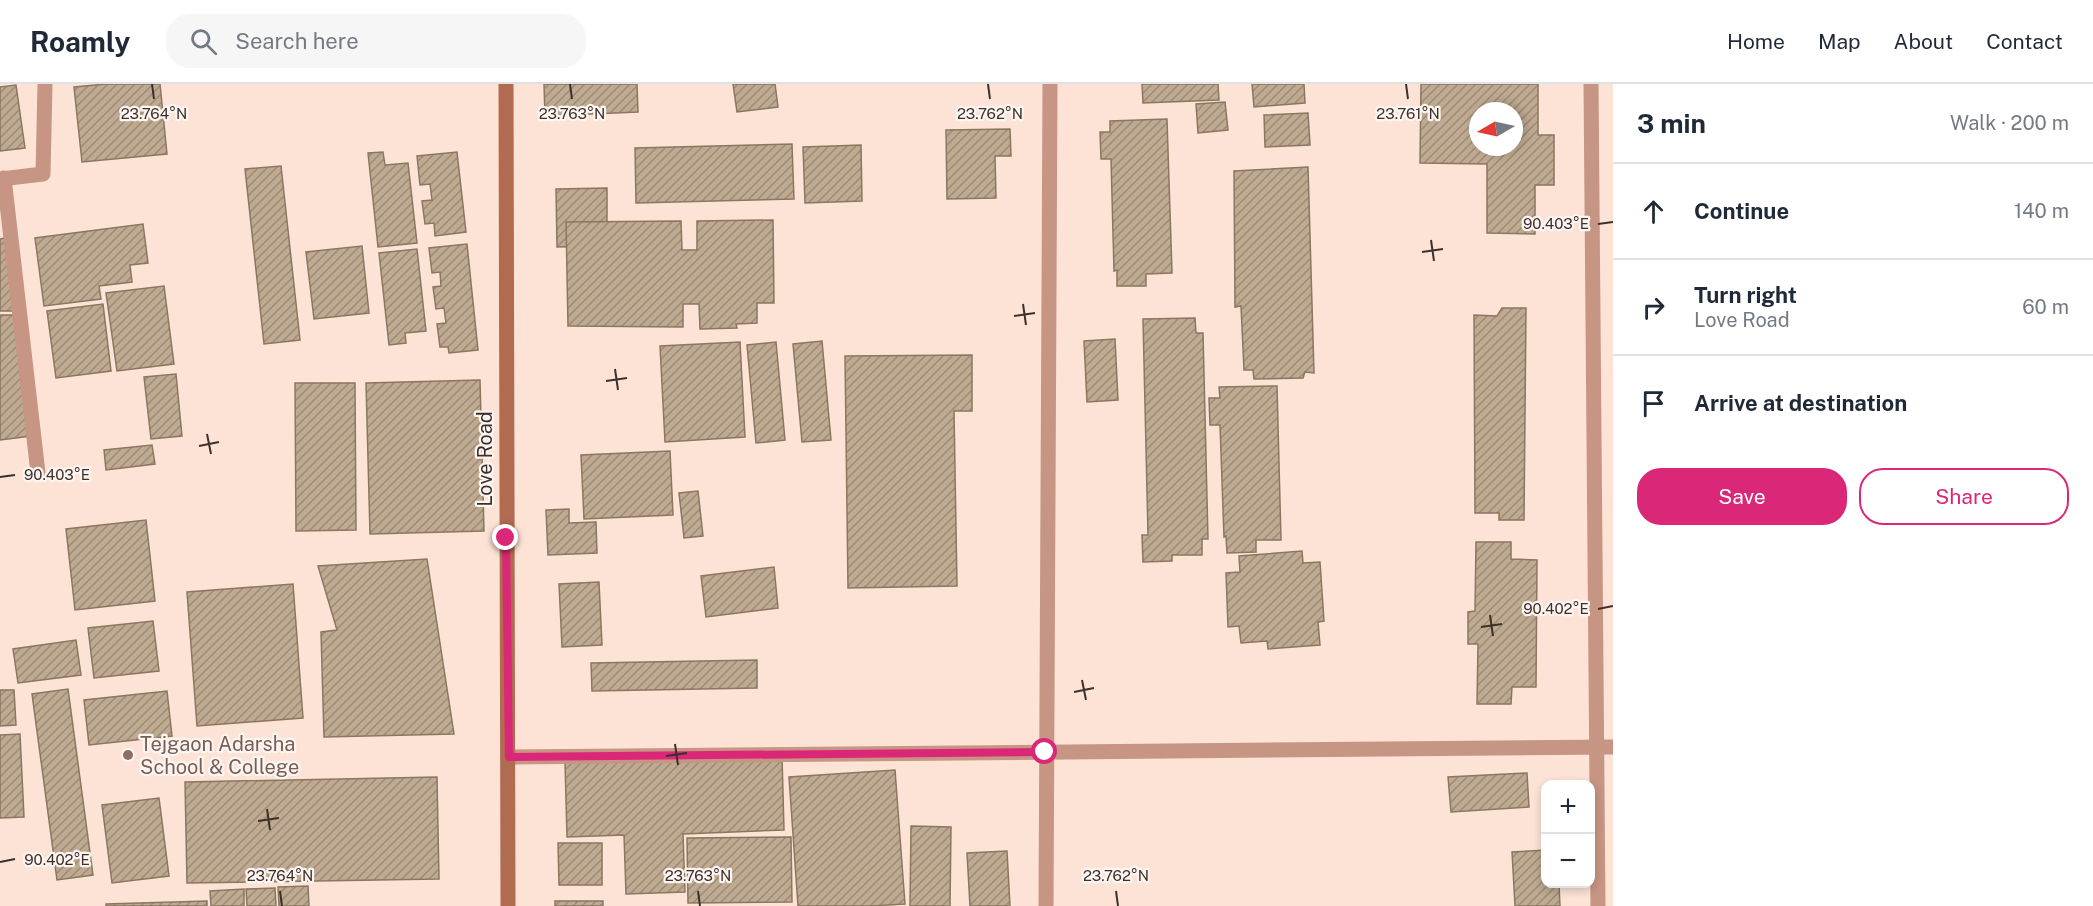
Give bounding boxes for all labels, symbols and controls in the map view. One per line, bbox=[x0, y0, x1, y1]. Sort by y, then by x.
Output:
search box bbox=[166, 14, 586, 68]
text: Roamly bbox=[30, 25, 130, 58]
icon: search bbox=[187, 25, 220, 58]
text: Search here bbox=[235, 28, 359, 54]
text: Home bbox=[1727, 29, 1785, 54]
text: Map bbox=[1818, 29, 1861, 54]
text: About bbox=[1894, 29, 1953, 54]
text: Contact bbox=[1986, 29, 2063, 54]
north arrow bbox=[1469, 102, 1523, 156]
text: 23.764°N bbox=[121, 105, 187, 122]
text: 23.763°N bbox=[539, 105, 605, 122]
text: 23.762°N bbox=[957, 105, 1023, 122]
text: 23.761°N bbox=[1376, 105, 1440, 122]
text: 3 min bbox=[1637, 108, 1706, 139]
text: Walk · 200 m bbox=[1950, 111, 2069, 135]
icon: ahead bbox=[1637, 195, 1670, 228]
text: Continue bbox=[1694, 198, 1789, 224]
text: 140 m bbox=[2014, 199, 2069, 223]
text: 90.403°E bbox=[1523, 215, 1589, 232]
text: Turn right bbox=[1694, 282, 1797, 308]
icon: right bbox=[1637, 291, 1670, 324]
text: 60 m bbox=[2022, 295, 2069, 319]
text: Love Road bbox=[1694, 308, 1790, 332]
icon: arrive bbox=[1637, 387, 1670, 420]
text: Arrive at destination bbox=[1694, 390, 1907, 416]
street label: Love Road bbox=[473, 411, 497, 507]
text: 90.403°E bbox=[24, 466, 90, 483]
button: Save bbox=[1637, 468, 1847, 525]
button: Share bbox=[1859, 468, 2069, 525]
route end bbox=[492, 524, 518, 550]
text: 90.402°E bbox=[1523, 600, 1589, 617]
place label: Tejgaon Adarsha School & College bbox=[140, 732, 299, 779]
route start bbox=[1031, 738, 1057, 764]
marker: Tejgaon Adarsha School & College bbox=[121, 748, 135, 762]
map controls bbox=[1541, 780, 1595, 888]
button: + bbox=[1541, 780, 1595, 834]
button: − bbox=[1541, 834, 1595, 888]
text: 90.402°E bbox=[24, 851, 90, 868]
text: 23.764°N bbox=[247, 867, 313, 884]
text: 23.763°N bbox=[665, 867, 731, 884]
text: 23.762°N bbox=[1083, 867, 1149, 884]

